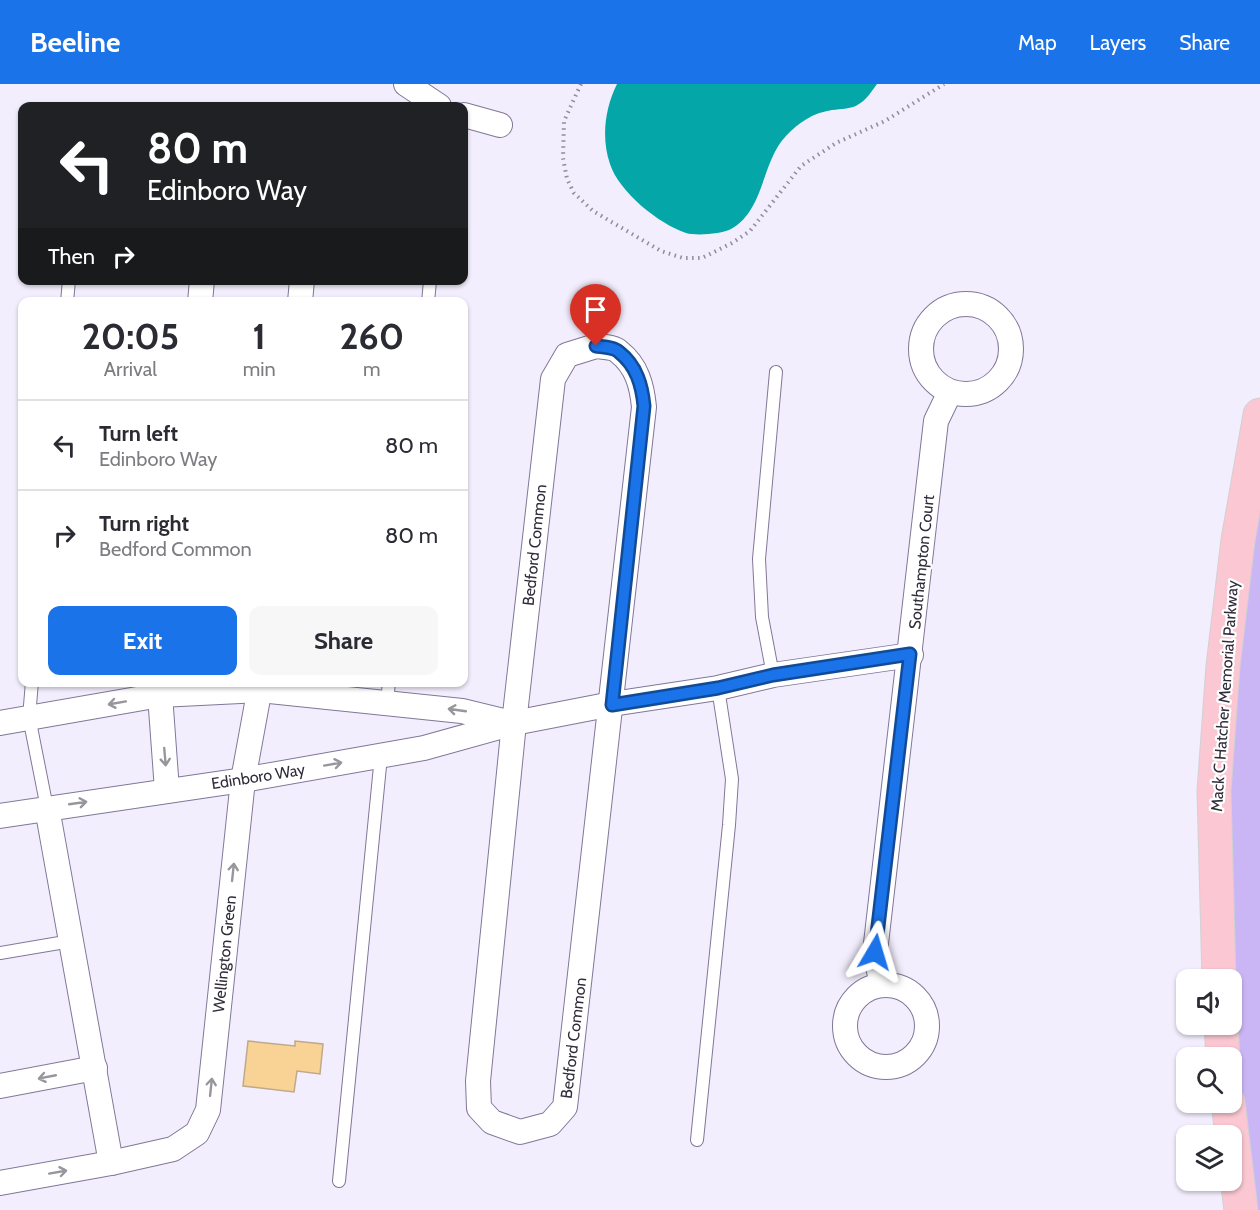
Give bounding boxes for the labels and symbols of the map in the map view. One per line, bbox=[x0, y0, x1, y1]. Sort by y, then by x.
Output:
pin bbox=[570, 284, 621, 346]
street label: Bedford Common bbox=[519, 483, 550, 607]
street label: Southampton Court bbox=[905, 493, 938, 630]
street label: Mack C Hatcher Memorial Parkway bbox=[1207, 580, 1242, 812]
one-way arrow bbox=[107, 697, 127, 708]
one-way arrow bbox=[448, 705, 467, 716]
one-way arrow bbox=[159, 747, 170, 767]
one-way arrow bbox=[323, 758, 343, 769]
street label: Edinboro Way bbox=[210, 760, 306, 793]
one-way arrow bbox=[68, 797, 88, 808]
one-way arrow bbox=[228, 863, 239, 883]
street label: Wellington Green bbox=[209, 894, 240, 1014]
position arrow bbox=[843, 920, 907, 984]
street label: Bedford Common bbox=[557, 976, 590, 1100]
one-way arrow bbox=[38, 1072, 58, 1083]
one-way arrow bbox=[205, 1078, 216, 1098]
one-way arrow bbox=[47, 1167, 67, 1178]

